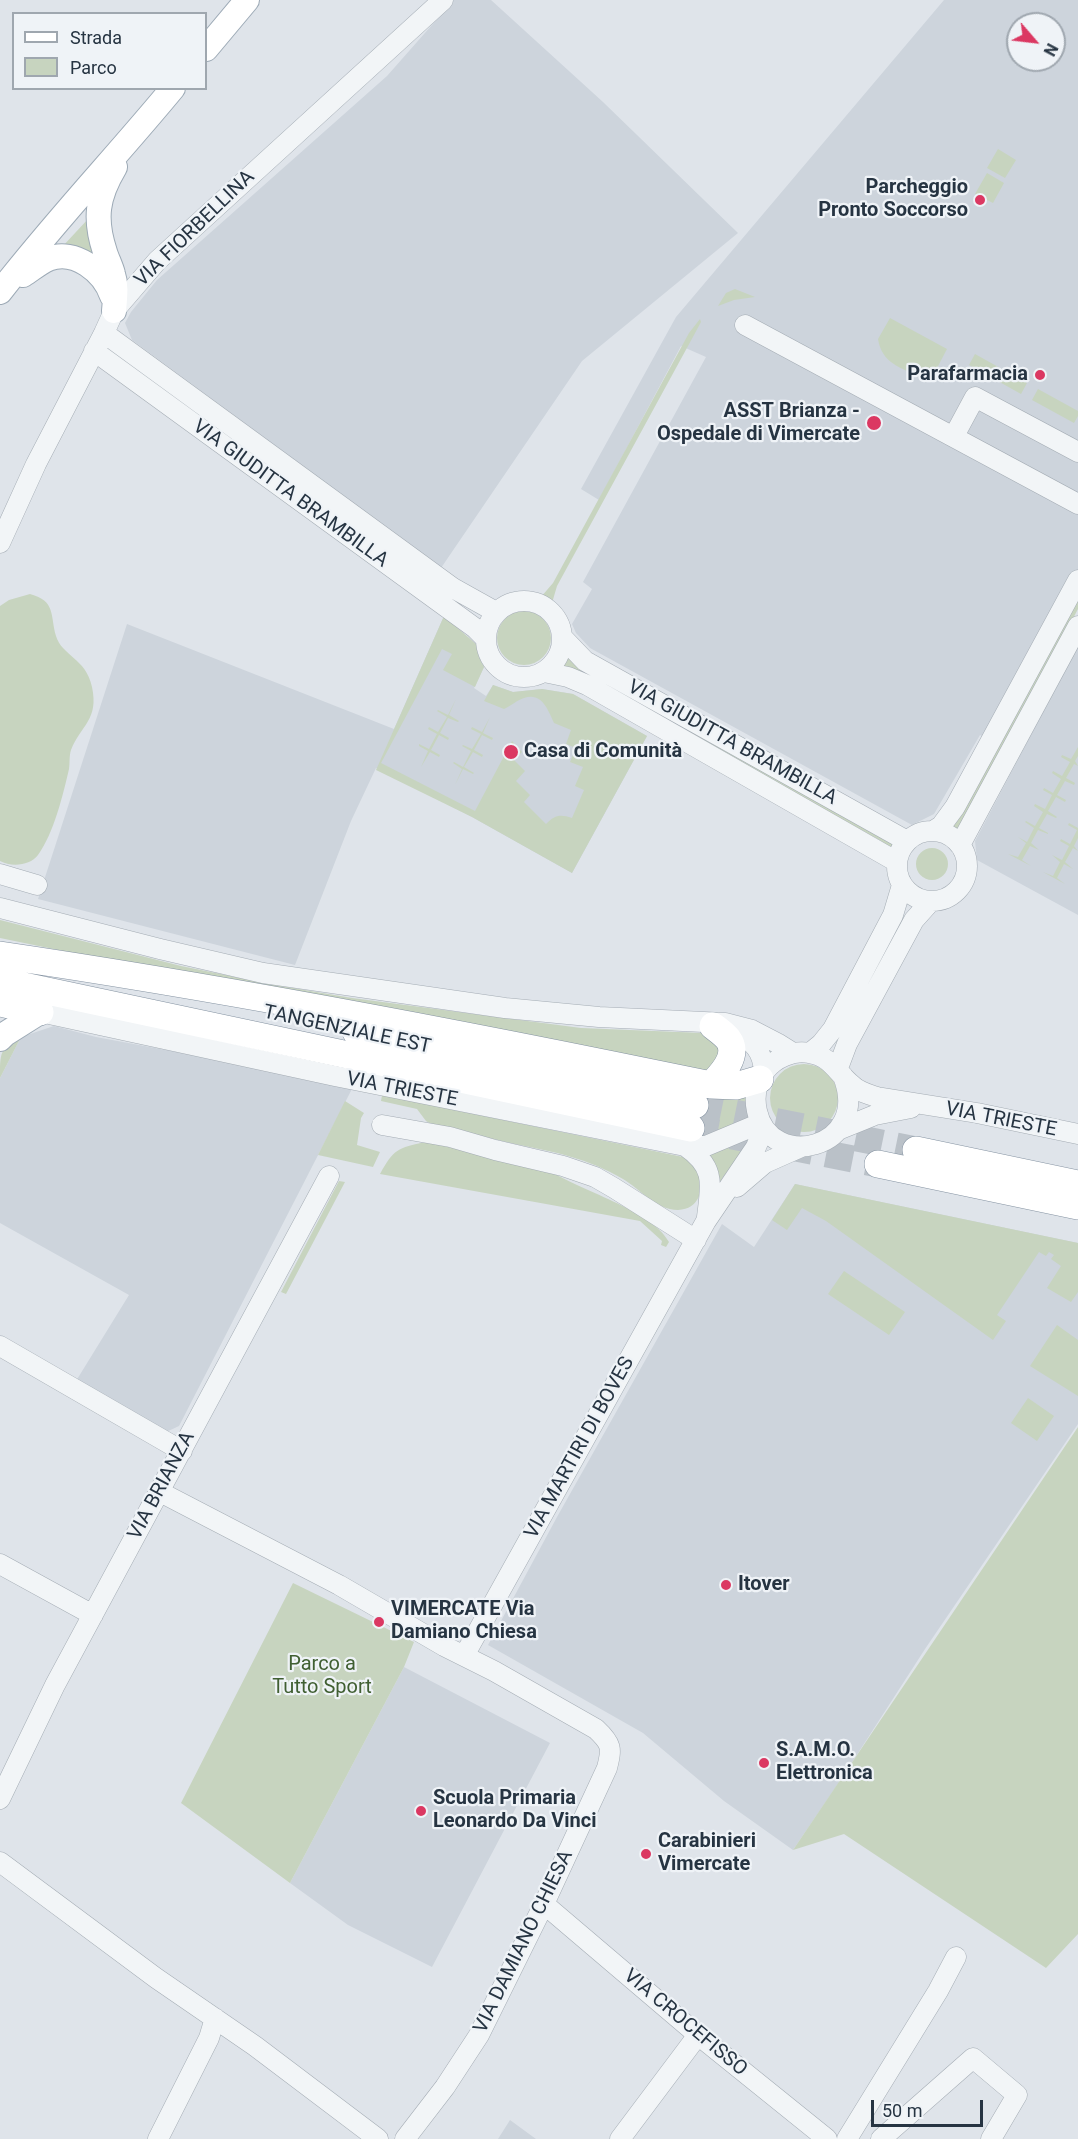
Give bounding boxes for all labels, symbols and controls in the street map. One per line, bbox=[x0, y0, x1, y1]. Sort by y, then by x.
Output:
legend bbox=[12, 12, 207, 90]
north arrow bbox=[1006, 12, 1066, 72]
text: Strada bbox=[70, 27, 122, 48]
text: N bbox=[1040, 40, 1062, 59]
text: Parco bbox=[70, 57, 117, 78]
street label: VIA FIORBELLINA bbox=[130, 166, 260, 292]
place label: Parcheggio Pronto Soccorso bbox=[818, 176, 968, 223]
marker: Parcheggio Pronto Soccorso bbox=[973, 193, 987, 207]
place label: Parafarmacia bbox=[907, 363, 1028, 387]
marker: Parafarmacia bbox=[1033, 368, 1047, 382]
place label: ASST Brianza - Ospedale di Vimercate bbox=[657, 400, 860, 447]
marker: ASST Brianza - Ospedale di Vimercate bbox=[865, 414, 883, 432]
street label: VIA GIUDITTA BRAMBILLA bbox=[188, 415, 392, 573]
street label: VIA GIUDITTA BRAMBILLA bbox=[623, 675, 841, 811]
place label: Casa di Comunità bbox=[524, 740, 682, 764]
marker: Casa di Comunità bbox=[502, 743, 520, 761]
street label: TANGENZIALE EST bbox=[261, 1001, 433, 1059]
street label: VIA TRIESTE bbox=[344, 1067, 460, 1113]
street label: VIA TRIESTE bbox=[943, 1097, 1059, 1143]
street label: VIA MARTIRI DI BOVES bbox=[520, 1353, 640, 1543]
street label: VIA BRIANZA bbox=[123, 1428, 201, 1544]
place label: Itover bbox=[738, 1573, 790, 1597]
marker: Itover bbox=[719, 1578, 733, 1592]
place label: VIMERCATE Via Damiano Chiesa bbox=[391, 1598, 537, 1645]
marker: VIMERCATE Via Damiano Chiesa bbox=[372, 1615, 386, 1629]
park label: Parco a Tutto Sport bbox=[272, 1653, 372, 1700]
place label: S.A.M.O. Elettronica bbox=[776, 1739, 873, 1786]
marker: S.A.M.O. Elettronica bbox=[757, 1756, 771, 1770]
place label: Scuola Primaria Leonardo Da Vinci bbox=[433, 1787, 596, 1834]
marker: Scuola Primaria Leonardo Da Vinci bbox=[414, 1804, 428, 1818]
place label: Carabinieri Vimercate bbox=[658, 1830, 756, 1877]
street label: VIA DAMIANO CHIESA bbox=[469, 1847, 579, 2037]
marker: Carabinieri Vimercate bbox=[639, 1847, 653, 1861]
street label: VIA CROCEFISSO bbox=[618, 1964, 752, 2082]
scale bar bbox=[874, 2088, 986, 2126]
text: 50 m bbox=[882, 2100, 922, 2121]

